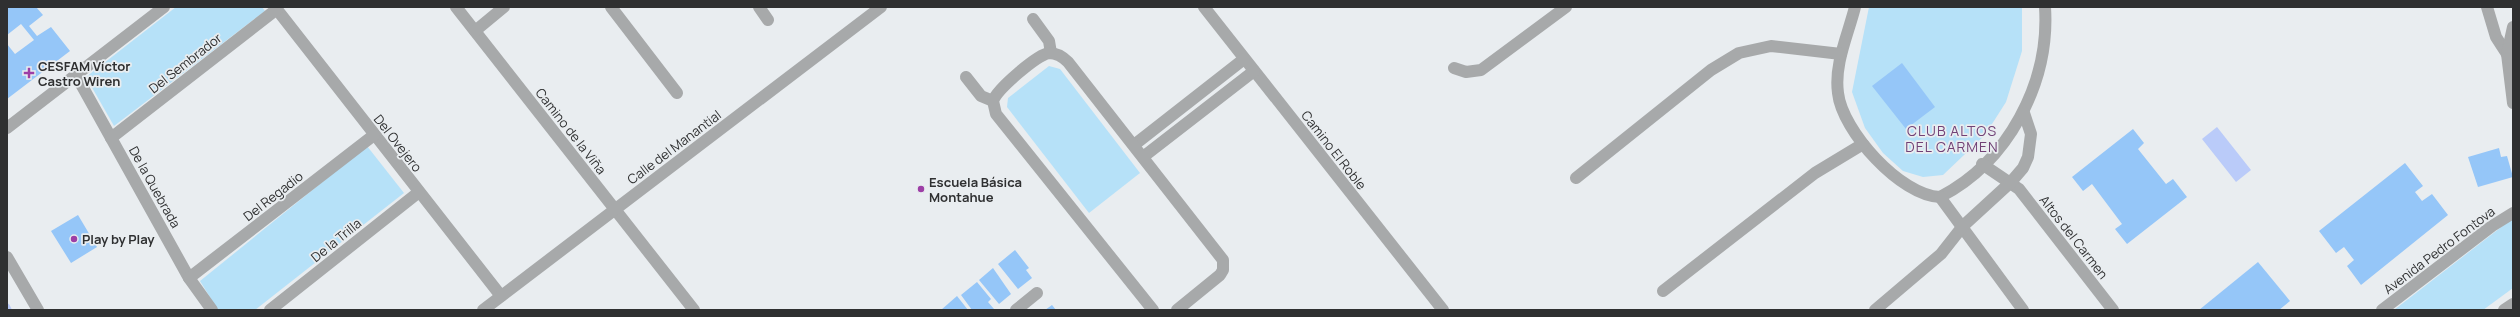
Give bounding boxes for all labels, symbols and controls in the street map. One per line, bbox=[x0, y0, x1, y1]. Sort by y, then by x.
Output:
street label: Del Sembrador bbox=[145, 29, 225, 97]
place label: CESFAM Víctor Castro Wiren bbox=[38, 57, 130, 90]
marker: CESFAM Víctor Castro Wiren bbox=[23, 67, 35, 79]
street label: Camino de la Viña bbox=[532, 84, 610, 178]
street label: Calle del Manantial bbox=[623, 106, 725, 188]
street label: Camino El Roble bbox=[1297, 107, 1371, 194]
street label: Del Ovejero bbox=[370, 111, 426, 176]
district label: CLUB ALTOS DEL CARMEN bbox=[1905, 121, 1999, 156]
street label: De la Quebrada bbox=[125, 143, 185, 231]
street label: Del Regadio bbox=[239, 167, 307, 225]
place label: Escuela Básica Montahue bbox=[929, 173, 1022, 206]
marker: Escuela Básica Montahue bbox=[916, 184, 926, 194]
street label: Altos del Carmen bbox=[2036, 191, 2112, 283]
street label: Avenida Pedro Fontova bbox=[2380, 202, 2498, 298]
street label: De la Trilla bbox=[307, 214, 365, 266]
place label: Play by Play bbox=[82, 230, 155, 248]
marker: Play by Play bbox=[69, 234, 79, 244]

